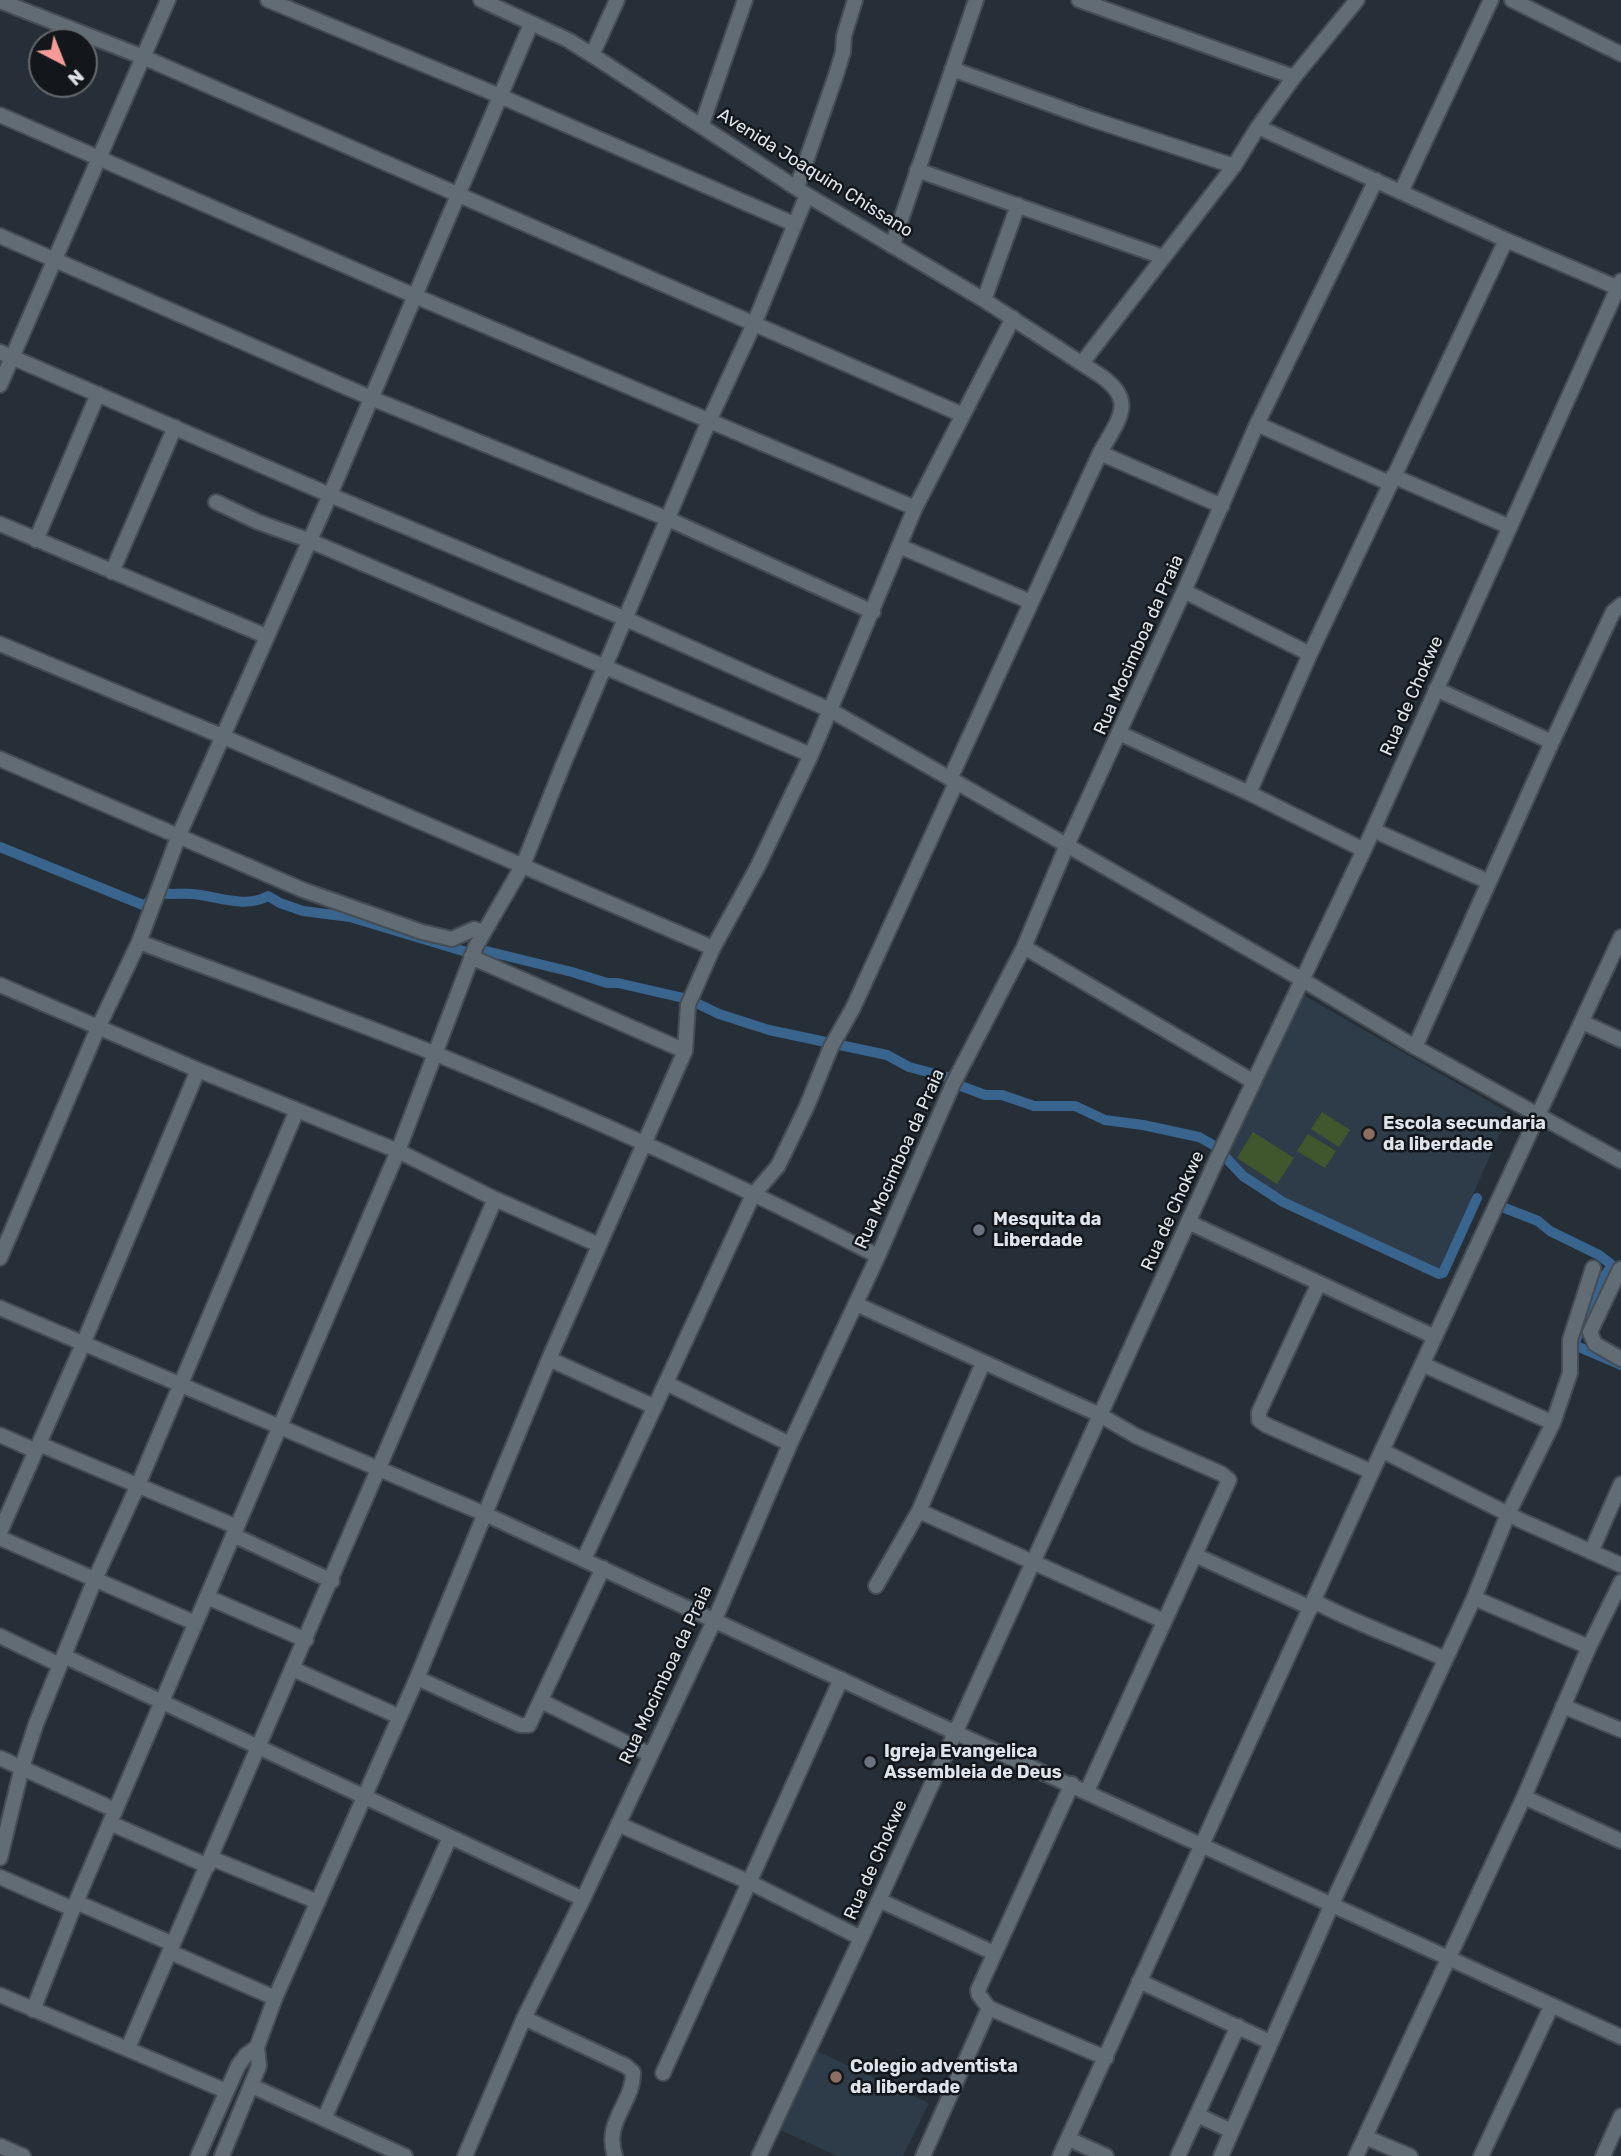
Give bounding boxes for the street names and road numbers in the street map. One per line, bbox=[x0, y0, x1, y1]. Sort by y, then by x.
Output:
street label: Avenida Joaquim Chissano bbox=[713, 104, 917, 242]
street label: Rua Mocimboa da Praia bbox=[1090, 552, 1188, 738]
street label: Rua de Chokwe bbox=[1376, 633, 1448, 759]
street label: Rua Mocimboa da Praia bbox=[851, 1066, 949, 1252]
street label: Rua de Chokwe bbox=[1137, 1148, 1209, 1274]
street label: Rua Mocimboa da Praia bbox=[615, 1582, 717, 1768]
street label: Rua de Chokwe bbox=[840, 1797, 912, 1923]

